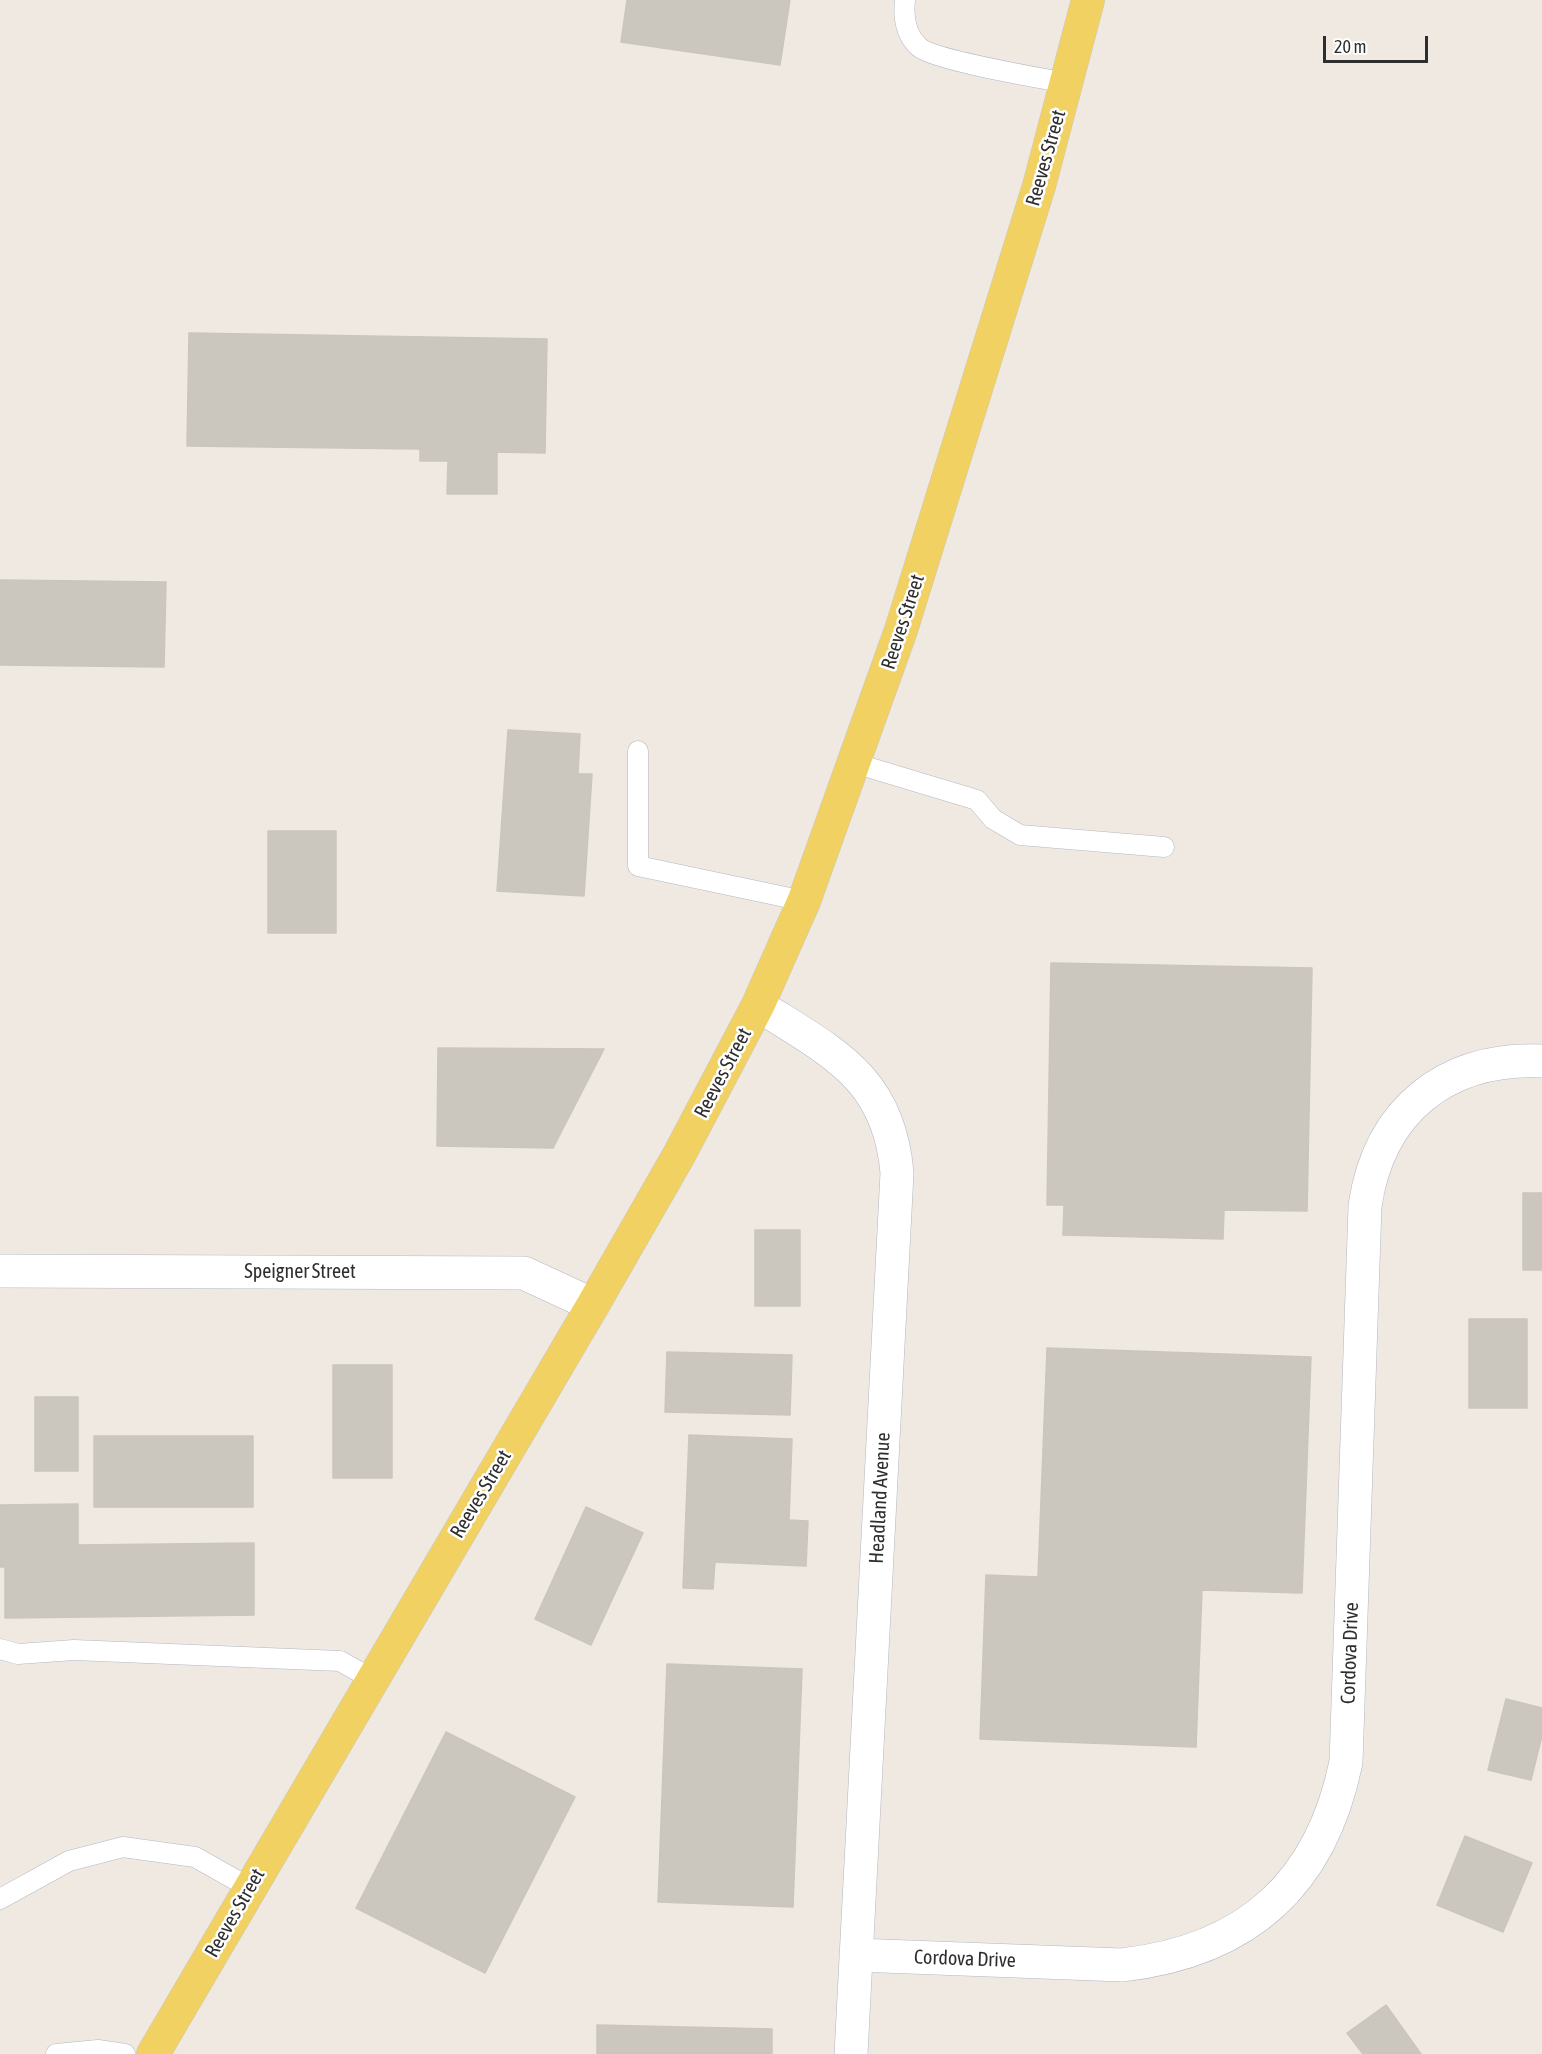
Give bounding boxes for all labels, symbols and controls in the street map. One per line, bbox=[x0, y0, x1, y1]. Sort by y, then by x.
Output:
scale bar bbox=[1326, 24, 1431, 62]
text: 20 m bbox=[1334, 36, 1366, 57]
street label: Reeves Street bbox=[1021, 107, 1071, 209]
street label: Reeves Street bbox=[876, 571, 930, 673]
street label: Reeves Street bbox=[689, 1024, 757, 1122]
street label: Speigner Street bbox=[244, 1260, 356, 1284]
street label: Headland Avenue bbox=[865, 1432, 895, 1564]
street label: Reeves Street bbox=[445, 1446, 517, 1542]
street label: Cordova Drive bbox=[1336, 1602, 1364, 1704]
street label: Reeves Street bbox=[200, 1864, 270, 1962]
street label: Cordova Drive bbox=[914, 1945, 1016, 1973]

